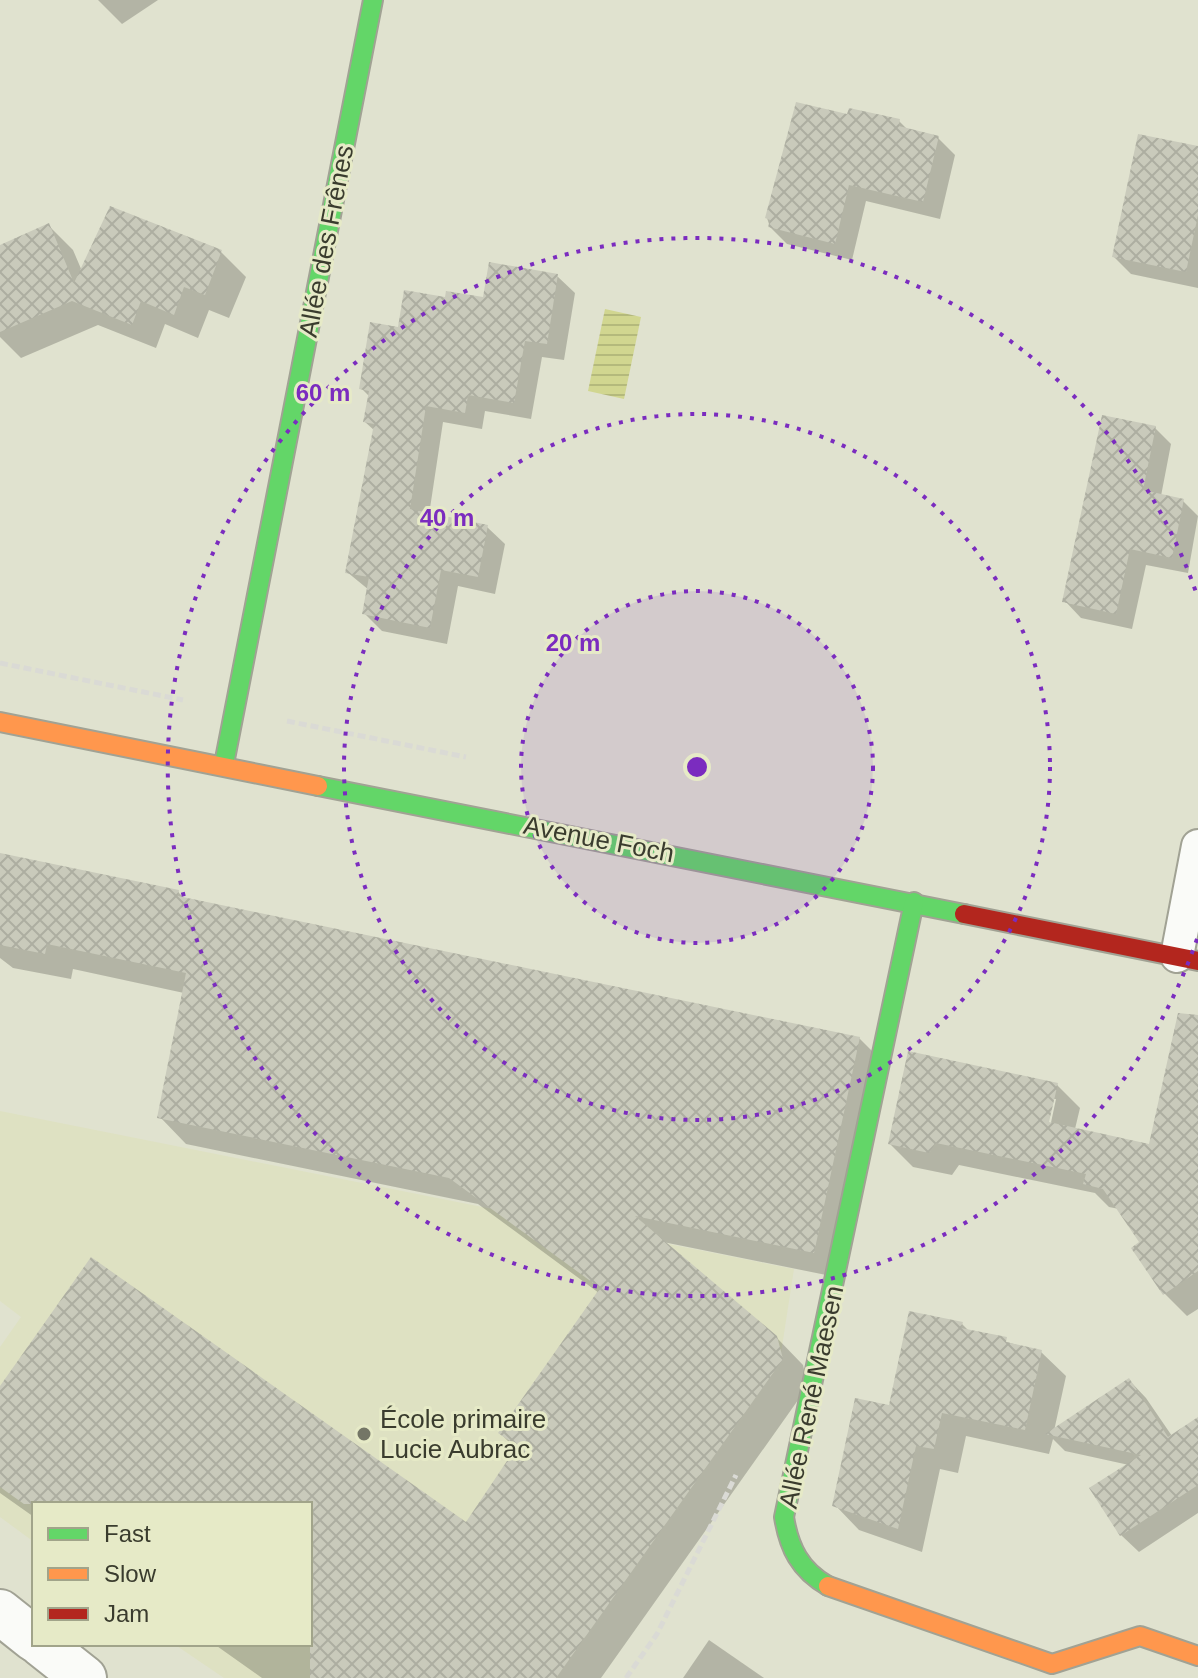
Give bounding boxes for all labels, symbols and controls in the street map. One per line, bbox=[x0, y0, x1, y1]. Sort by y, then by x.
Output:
street label: Allée des Frênes bbox=[293, 142, 359, 340]
text: 60 m bbox=[296, 379, 350, 406]
text: 40 m bbox=[420, 504, 474, 531]
text: 20 m bbox=[546, 629, 600, 656]
centre of rings bbox=[683, 753, 711, 781]
street label: Avenue Foch bbox=[521, 810, 677, 868]
street label: Allée René Maesen bbox=[773, 1283, 849, 1511]
place label: École primaire Lucie Aubrac bbox=[380, 1404, 546, 1464]
marker: École primaire Lucie Aubrac bbox=[355, 1425, 373, 1443]
legend bbox=[32, 1502, 312, 1646]
text: Fast bbox=[104, 1520, 151, 1547]
text: Slow bbox=[104, 1560, 157, 1587]
text: Jam bbox=[104, 1600, 149, 1627]

